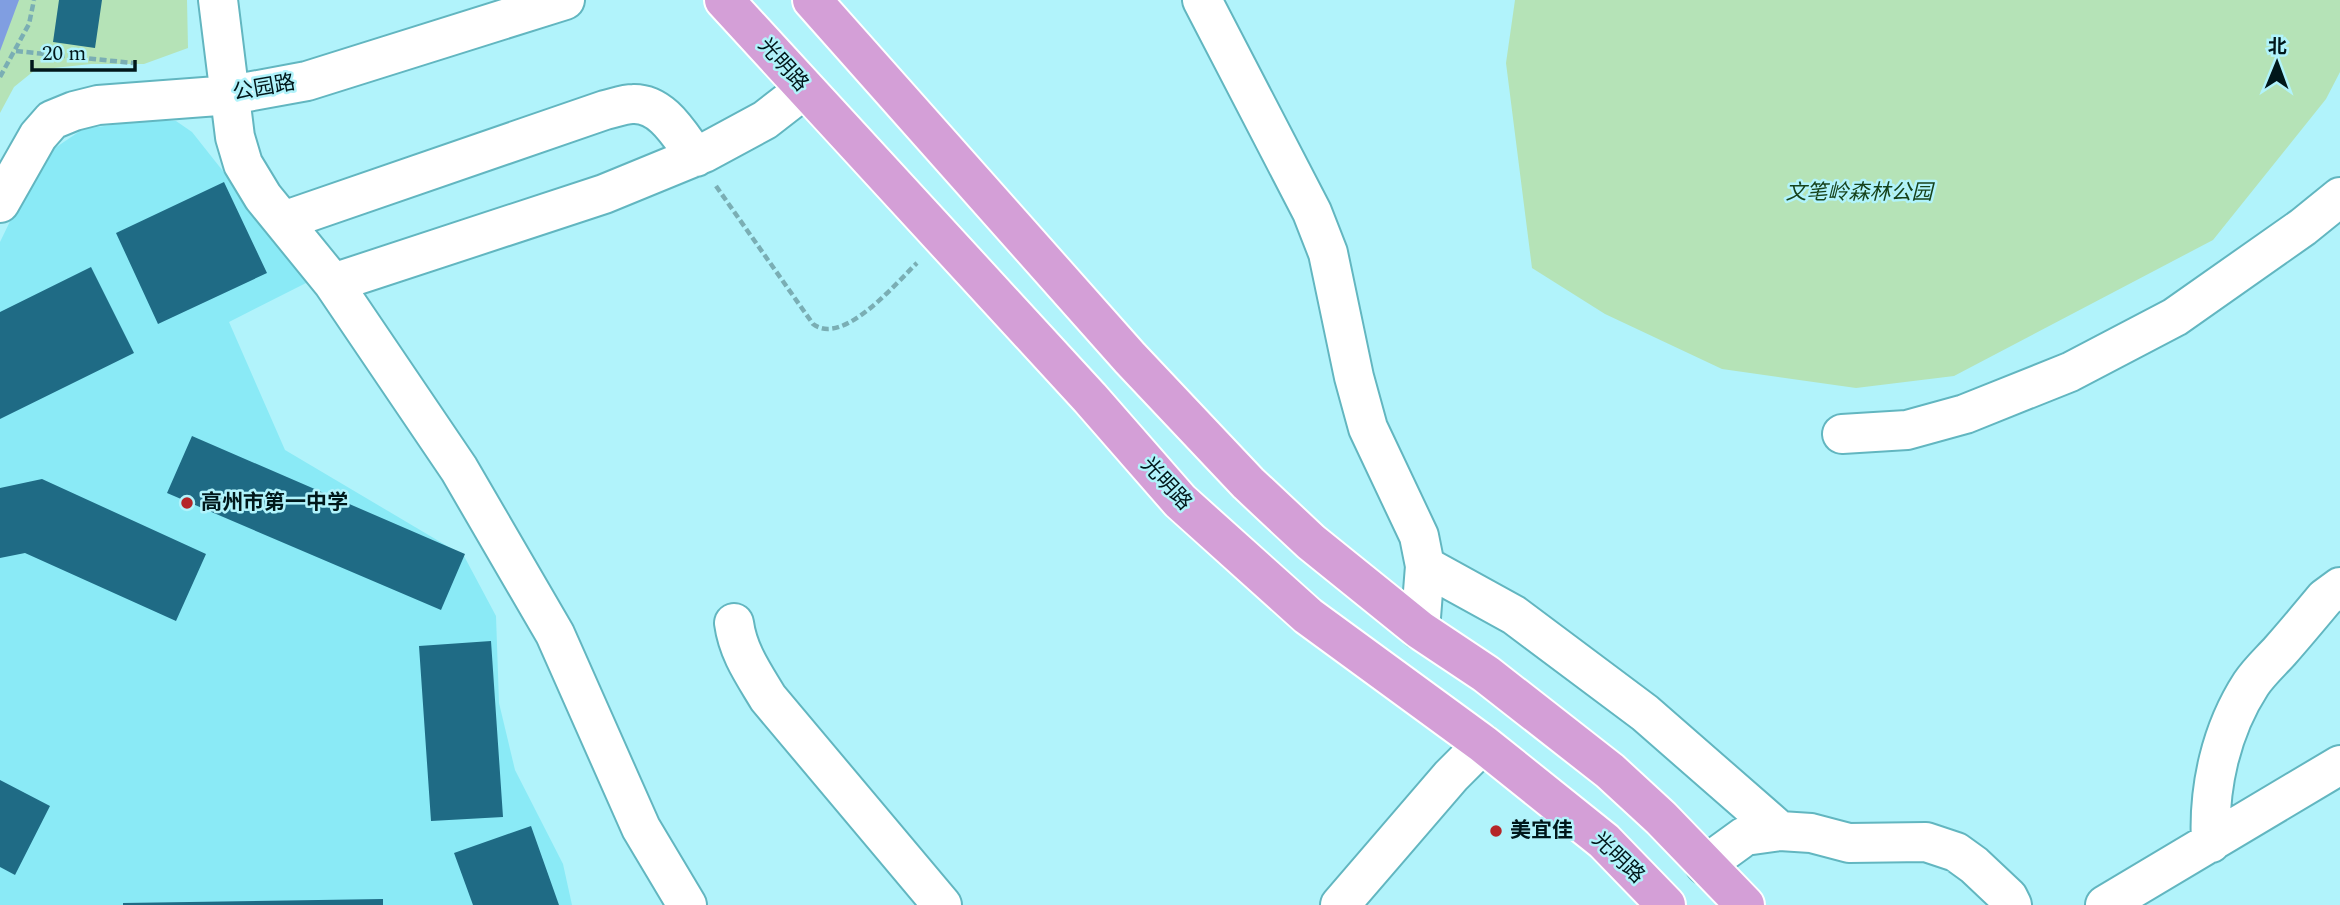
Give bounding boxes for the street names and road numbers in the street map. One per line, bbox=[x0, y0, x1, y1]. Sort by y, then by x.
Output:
street label: 光明路 bbox=[750, 31, 816, 99]
street label: 公园路 bbox=[230, 67, 298, 109]
street label: 光明路 bbox=[1133, 450, 1199, 518]
street label: 光明路 bbox=[1584, 825, 1652, 891]

